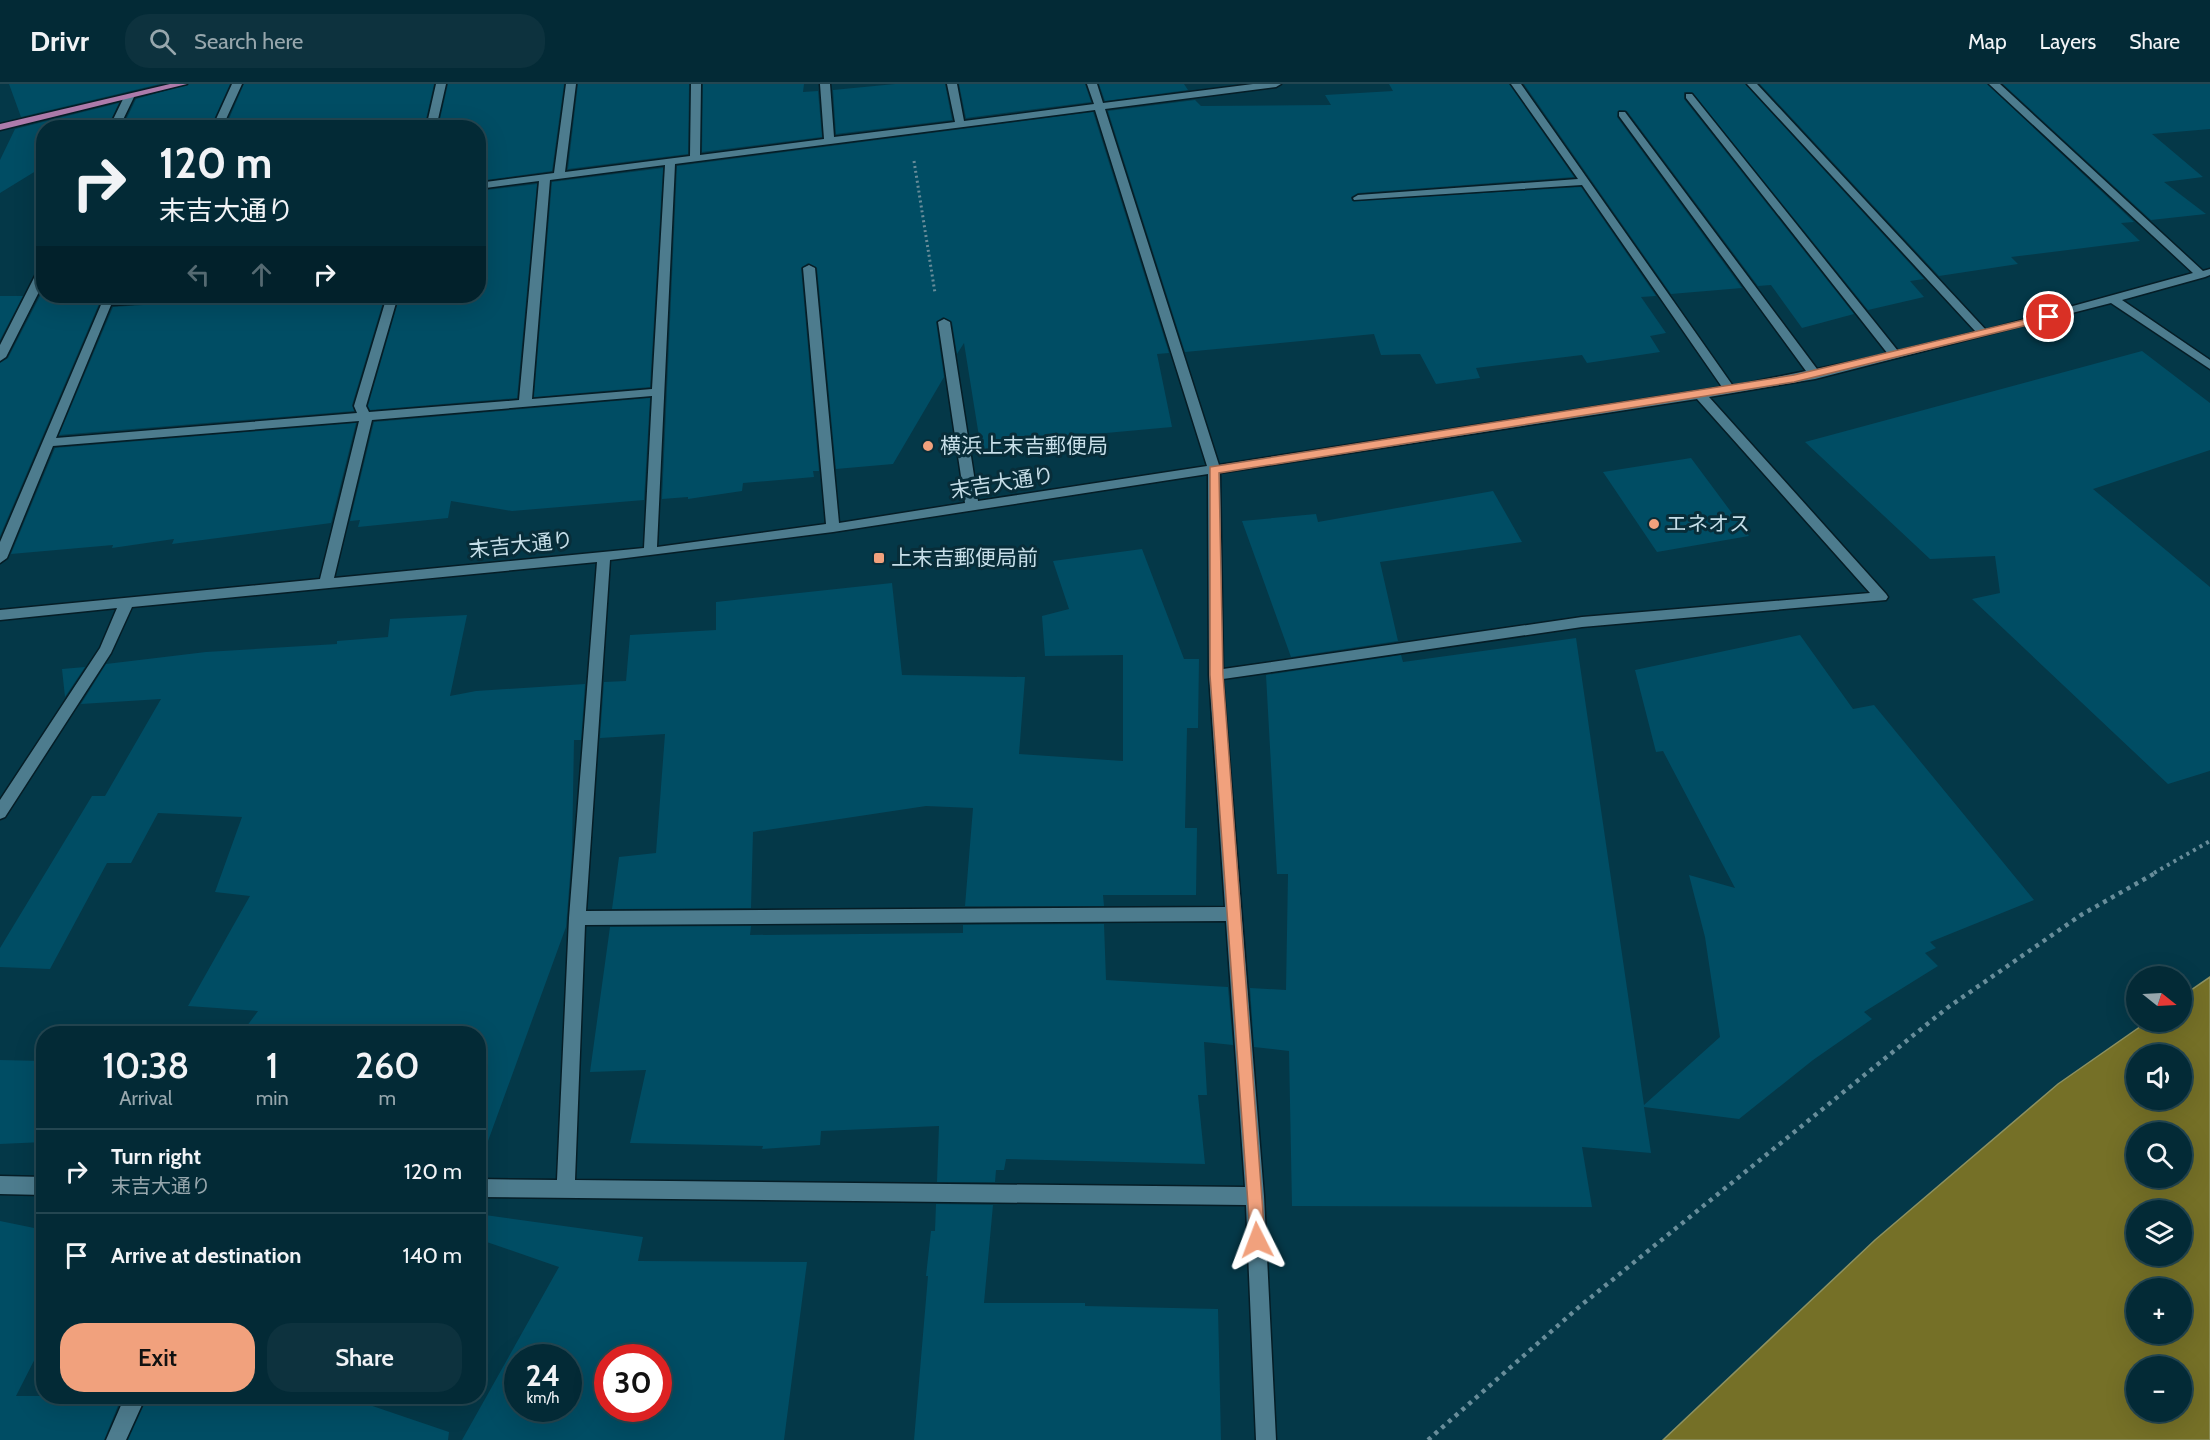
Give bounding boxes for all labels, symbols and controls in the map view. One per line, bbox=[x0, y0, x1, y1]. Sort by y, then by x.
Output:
search box bbox=[125, 14, 545, 68]
text: Drivr bbox=[30, 24, 89, 58]
icon: search bbox=[146, 25, 179, 58]
text: Search here bbox=[194, 28, 303, 55]
text: Map bbox=[1968, 29, 2007, 54]
text: Layers bbox=[2040, 29, 2096, 54]
text: Share bbox=[2129, 29, 2180, 54]
text: 120 m bbox=[159, 137, 272, 189]
icon: right bbox=[60, 144, 138, 222]
text: 末吉大通り bbox=[159, 194, 294, 227]
icon: left bbox=[182, 258, 215, 291]
icon: ahead bbox=[245, 258, 278, 291]
icon: right bbox=[308, 258, 341, 291]
pin bbox=[2023, 291, 2074, 342]
icon: arrive bbox=[2032, 300, 2065, 333]
place label: 横浜上末吉郵便局 bbox=[940, 433, 1108, 458]
marker: 横浜上末吉郵便局 bbox=[921, 439, 935, 453]
street label: 末吉大通り bbox=[948, 462, 1056, 503]
place label: エネオス bbox=[1666, 511, 1750, 536]
marker: エネオス bbox=[1647, 517, 1661, 531]
street label: 末吉大通り bbox=[467, 527, 574, 562]
place label: 上末吉郵便局前 bbox=[891, 545, 1038, 570]
marker: 上末吉郵便局前 bbox=[872, 551, 886, 565]
north arrow bbox=[2126, 966, 2192, 1032]
map controls bbox=[2126, 966, 2192, 1422]
text: 10:38 bbox=[102, 1043, 189, 1087]
text: 1 bbox=[266, 1043, 279, 1087]
text: 260 bbox=[355, 1043, 420, 1087]
button: sound bbox=[2126, 1044, 2192, 1110]
text: Arrival bbox=[119, 1086, 172, 1110]
text: min bbox=[256, 1086, 289, 1110]
text: m bbox=[379, 1086, 396, 1110]
button: search bbox=[2126, 1122, 2192, 1188]
text: Turn right bbox=[111, 1143, 201, 1170]
icon: right bbox=[60, 1155, 93, 1188]
text: 120 m bbox=[404, 1158, 462, 1185]
text: 末吉大通り bbox=[111, 1174, 211, 1198]
button: layers bbox=[2126, 1200, 2192, 1266]
position arrow bbox=[1225, 1208, 1289, 1272]
icon: arrive bbox=[60, 1239, 93, 1272]
text: Arrive at destination bbox=[111, 1242, 301, 1269]
text: 140 m bbox=[403, 1242, 462, 1269]
button: + bbox=[2126, 1278, 2192, 1344]
button: Exit bbox=[60, 1323, 255, 1392]
button: Share bbox=[267, 1323, 462, 1392]
speed limit sign: 30 bbox=[594, 1344, 672, 1422]
button: − bbox=[2126, 1356, 2192, 1422]
text: 24 bbox=[526, 1357, 560, 1394]
text: km/h bbox=[527, 1389, 559, 1407]

